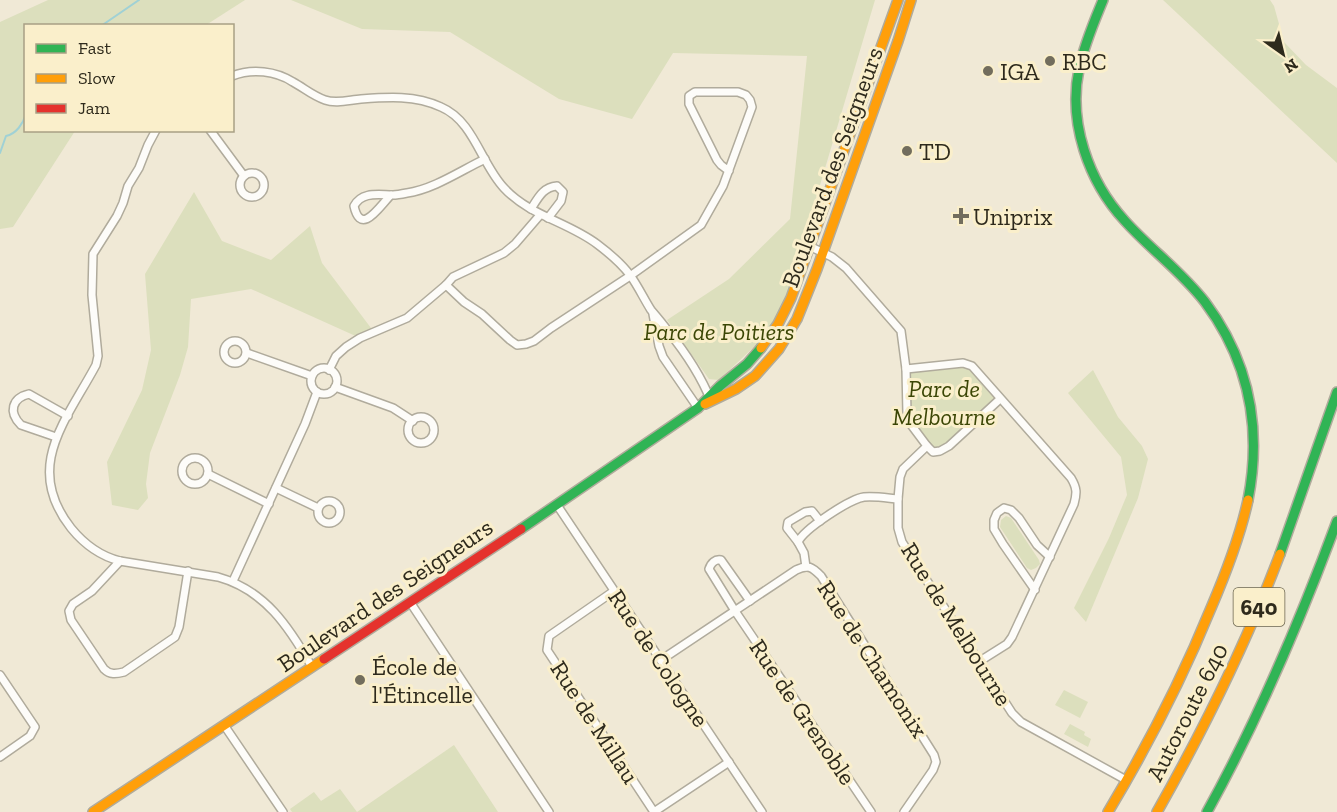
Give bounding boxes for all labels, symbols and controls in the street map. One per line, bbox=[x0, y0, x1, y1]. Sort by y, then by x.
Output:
legend bbox=[24, 24, 234, 132]
north arrow bbox=[1253, 24, 1313, 84]
text: Fast bbox=[78, 37, 111, 59]
street label: Boulevard des Seigneurs bbox=[775, 43, 889, 291]
place label: RBC bbox=[1062, 47, 1107, 76]
marker: RBC bbox=[1043, 54, 1057, 68]
text: N bbox=[1281, 55, 1301, 77]
place label: IGA bbox=[1000, 57, 1040, 86]
marker: IGA bbox=[981, 64, 995, 78]
text: Slow bbox=[78, 67, 115, 89]
text: Jam bbox=[78, 97, 110, 119]
place label: TD bbox=[919, 137, 951, 166]
marker: TD bbox=[900, 144, 914, 158]
place label: Uniprix bbox=[973, 202, 1052, 231]
marker: Uniprix bbox=[954, 209, 968, 223]
park label: Parc de Poitiers bbox=[643, 317, 795, 346]
park label: Parc de Melbourne bbox=[892, 374, 996, 431]
street label: Boulevard des Seigneurs bbox=[272, 512, 498, 678]
street label: Rue de Melbourne bbox=[895, 537, 1019, 711]
street label: Rue de Chamonix bbox=[811, 575, 935, 743]
street label: Rue de Cologne bbox=[602, 584, 716, 732]
road number: 640 bbox=[1234, 588, 1284, 626]
street label: Rue de Grenoble bbox=[744, 634, 862, 790]
street label: Autoroute 640 bbox=[1140, 638, 1234, 786]
place label: École de l'Étincelle bbox=[372, 652, 473, 709]
street label: Rue de Millau bbox=[545, 655, 646, 789]
marker: École de l'Étincelle bbox=[353, 673, 367, 687]

